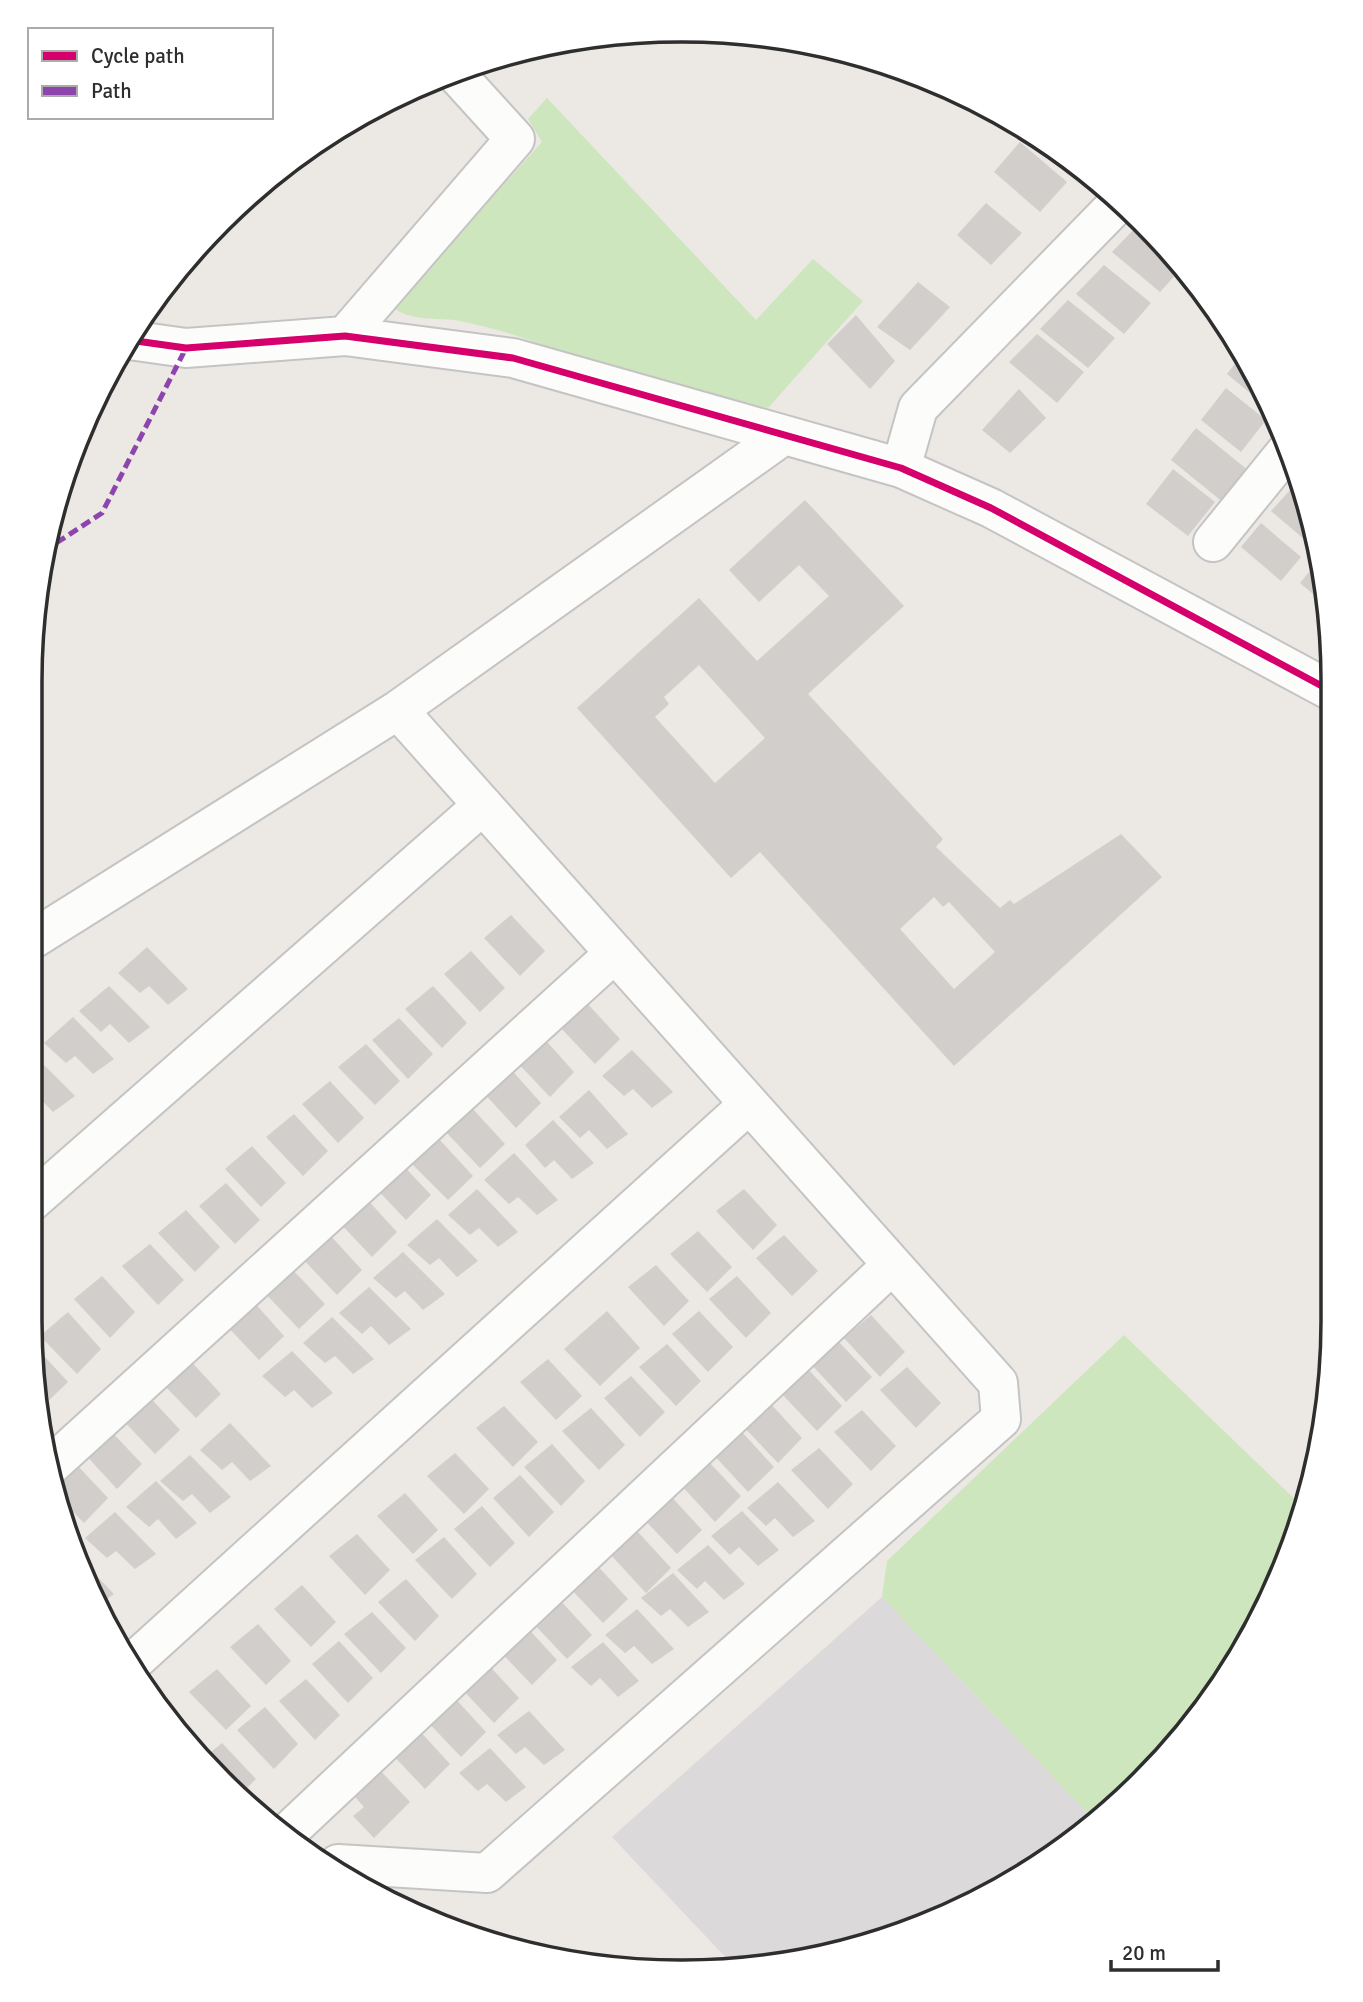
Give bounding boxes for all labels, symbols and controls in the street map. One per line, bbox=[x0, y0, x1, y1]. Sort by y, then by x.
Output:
legend bbox=[28, 28, 273, 119]
text: Cycle path bbox=[91, 43, 185, 69]
text: Path bbox=[91, 78, 132, 104]
scale bar bbox=[1111, 1928, 1218, 1972]
text: 20 m bbox=[1122, 1940, 1166, 1966]

